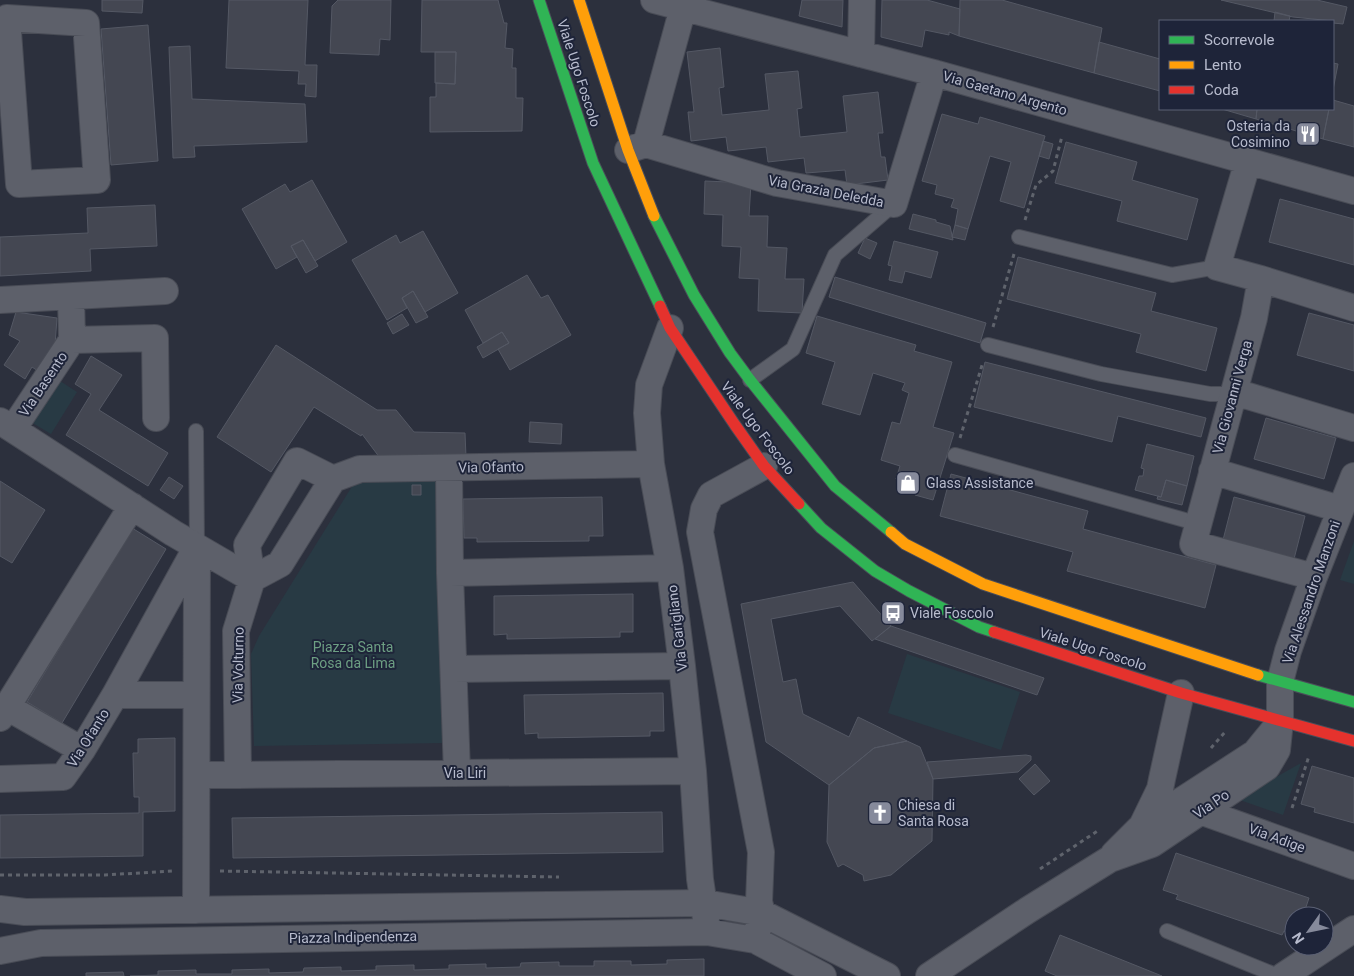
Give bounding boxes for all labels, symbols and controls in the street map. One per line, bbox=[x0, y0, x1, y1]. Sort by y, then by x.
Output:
street label: Viale Ugo Foscolo bbox=[554, 17, 604, 129]
legend bbox=[1159, 20, 1334, 110]
text: Scorrevole bbox=[1204, 31, 1275, 49]
text: Lento bbox=[1204, 56, 1242, 74]
street label: Via Gaetano Argento bbox=[941, 68, 1069, 118]
text: Coda bbox=[1204, 81, 1239, 99]
place label: Osteria da Cosimino bbox=[1226, 118, 1290, 150]
restaurant icon: Osteria da Cosimino bbox=[1295, 121, 1321, 147]
street label: Via Grazia Deledda bbox=[767, 172, 885, 210]
street label: Via Giovanni Verga bbox=[1209, 338, 1255, 456]
street label: Via Basento bbox=[16, 349, 70, 419]
street label: Viale Ugo Foscolo bbox=[718, 378, 798, 478]
street label: Via Ofanto bbox=[458, 458, 524, 476]
shop icon: Glass Assistance bbox=[895, 470, 921, 496]
place label: Glass Assistance bbox=[926, 475, 1033, 491]
street label: Via Alessandro Manzoni bbox=[1279, 518, 1343, 666]
street label: Via Garigliano bbox=[664, 584, 690, 672]
bus stop icon: Viale Foscolo bbox=[880, 600, 906, 626]
place label: Viale Foscolo bbox=[910, 605, 994, 621]
street label: Viale Ugo Foscolo bbox=[1037, 624, 1149, 674]
street label: Via Volturno bbox=[229, 627, 247, 703]
park label: Piazza Santa Rosa da Lima bbox=[311, 639, 395, 671]
street label: Via Ofanto bbox=[64, 706, 112, 770]
street label: Via Liri bbox=[444, 765, 486, 781]
street label: Via Po bbox=[1190, 786, 1232, 822]
place label: Chiesa di Santa Rosa bbox=[898, 797, 969, 829]
church icon: Chiesa di Santa Rosa bbox=[867, 800, 893, 826]
street label: Via Adige bbox=[1246, 820, 1308, 856]
north arrow bbox=[1284, 906, 1334, 956]
street label: Piazza Indipendenza bbox=[289, 928, 417, 946]
text: N bbox=[1289, 930, 1308, 947]

